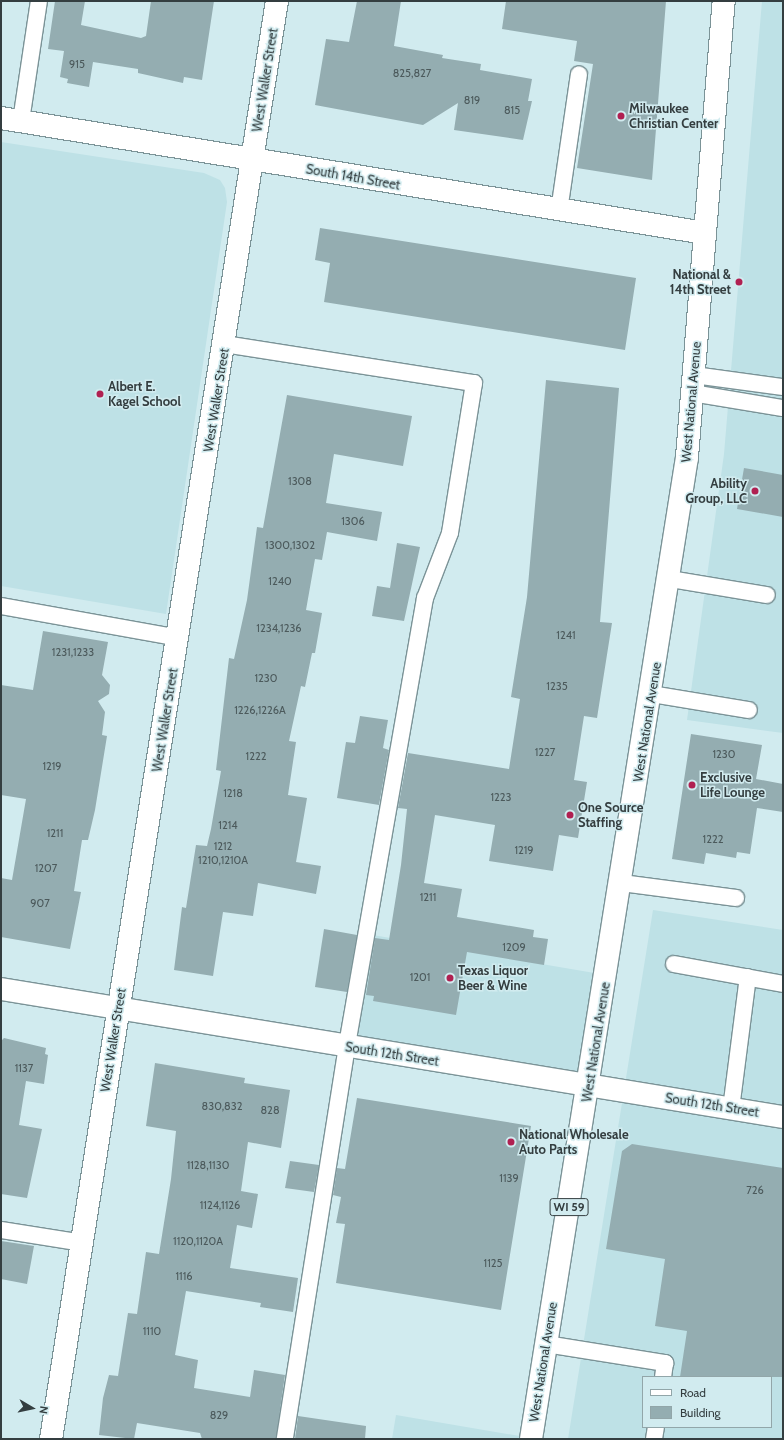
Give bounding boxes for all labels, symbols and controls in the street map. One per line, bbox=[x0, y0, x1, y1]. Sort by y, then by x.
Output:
street label: West Walker Street bbox=[249, 27, 281, 133]
house number: 915 bbox=[69, 57, 85, 71]
house number: 825,827 bbox=[393, 66, 431, 80]
house number: 819 bbox=[464, 93, 480, 107]
place label: Milwaukee Christian Center bbox=[629, 101, 718, 132]
house number: 815 bbox=[504, 103, 520, 117]
marker: Milwaukee Christian Center bbox=[616, 111, 626, 121]
street label: South 14th Street bbox=[305, 161, 401, 193]
place label: National & 14th Street bbox=[670, 267, 731, 298]
marker: National & 14th Street bbox=[734, 277, 744, 287]
street label: West National Avenue bbox=[678, 341, 704, 463]
street label: West Walker Street bbox=[200, 347, 232, 453]
place label: Albert E. Kagel School bbox=[108, 379, 181, 410]
marker: Albert E. Kagel School bbox=[95, 389, 105, 399]
house number: 1308 bbox=[288, 474, 312, 488]
place label: Ability Group, LLC bbox=[686, 476, 747, 507]
marker: Ability Group, LLC bbox=[750, 486, 760, 496]
house number: 1306 bbox=[341, 514, 365, 528]
house number: 1300,1302 bbox=[265, 538, 315, 552]
house number: 1240 bbox=[268, 574, 292, 588]
house number: 1234,1236 bbox=[256, 621, 302, 635]
house number: 1241 bbox=[556, 628, 576, 642]
house number: 1231,1233 bbox=[52, 645, 94, 659]
street label: West National Avenue bbox=[630, 661, 664, 783]
street label: West Walker Street bbox=[149, 667, 181, 773]
house number: 1230 bbox=[255, 671, 277, 685]
house number: 1235 bbox=[546, 679, 568, 693]
house number: 1226,1226A bbox=[234, 703, 286, 717]
house number: 1227 bbox=[535, 745, 555, 759]
house number: 1230 bbox=[713, 747, 735, 761]
house number: 1222 bbox=[246, 749, 266, 763]
house number: 1219 bbox=[42, 759, 62, 773]
place label: Exclusive Life Lounge bbox=[700, 770, 765, 801]
marker: Exclusive Life Lounge bbox=[687, 780, 697, 790]
house number: 1218 bbox=[223, 786, 243, 800]
house number: 1223 bbox=[490, 790, 512, 804]
place label: One Source Staffing bbox=[578, 800, 643, 831]
marker: One Source Staffing bbox=[565, 810, 575, 820]
house number: 1214 bbox=[218, 818, 238, 832]
house number: 1211 bbox=[47, 826, 63, 840]
house number: 1222 bbox=[703, 832, 723, 846]
house number: 1212 bbox=[214, 839, 232, 853]
house number: 1219 bbox=[514, 843, 534, 857]
house number: 1210,1210A bbox=[198, 853, 248, 867]
house number: 1207 bbox=[35, 861, 57, 875]
house number: 1211 bbox=[420, 890, 436, 904]
house number: 907 bbox=[30, 896, 50, 910]
house number: 1209 bbox=[502, 940, 526, 954]
place label: Texas Liquor Beer & Wine bbox=[458, 963, 528, 994]
house number: 1201 bbox=[410, 970, 430, 984]
marker: Texas Liquor Beer & Wine bbox=[445, 973, 455, 983]
street label: West National Avenue bbox=[579, 981, 613, 1103]
street label: West Walker Street bbox=[97, 987, 129, 1093]
street label: South 12th Street bbox=[344, 1039, 440, 1069]
house number: 1137 bbox=[15, 1061, 33, 1075]
street label: South 12th Street bbox=[664, 1090, 760, 1120]
house number: 830,832 bbox=[202, 1099, 242, 1113]
house number: 828 bbox=[260, 1103, 280, 1117]
place label: National Wholesale Auto Parts bbox=[519, 1127, 629, 1158]
marker: National Wholesale Auto Parts bbox=[506, 1137, 516, 1147]
house number: 1128,1130 bbox=[187, 1158, 229, 1172]
house number: 1139 bbox=[499, 1171, 519, 1185]
house number: 726 bbox=[746, 1183, 764, 1197]
road number: WI 59 bbox=[549, 1197, 589, 1217]
house number: 1124,1126 bbox=[200, 1198, 240, 1212]
house number: 1120,1120A bbox=[173, 1234, 223, 1248]
house number: 1125 bbox=[484, 1256, 502, 1270]
house number: 1116 bbox=[175, 1269, 193, 1283]
street label: West National Avenue bbox=[526, 1301, 560, 1423]
house number: 1110 bbox=[143, 1324, 161, 1338]
legend bbox=[642, 1376, 772, 1428]
text: Road bbox=[680, 1385, 706, 1400]
north arrow bbox=[12, 1388, 52, 1428]
text: N bbox=[36, 1405, 51, 1415]
text: Building bbox=[680, 1405, 721, 1420]
house number: 829 bbox=[210, 1408, 228, 1422]

